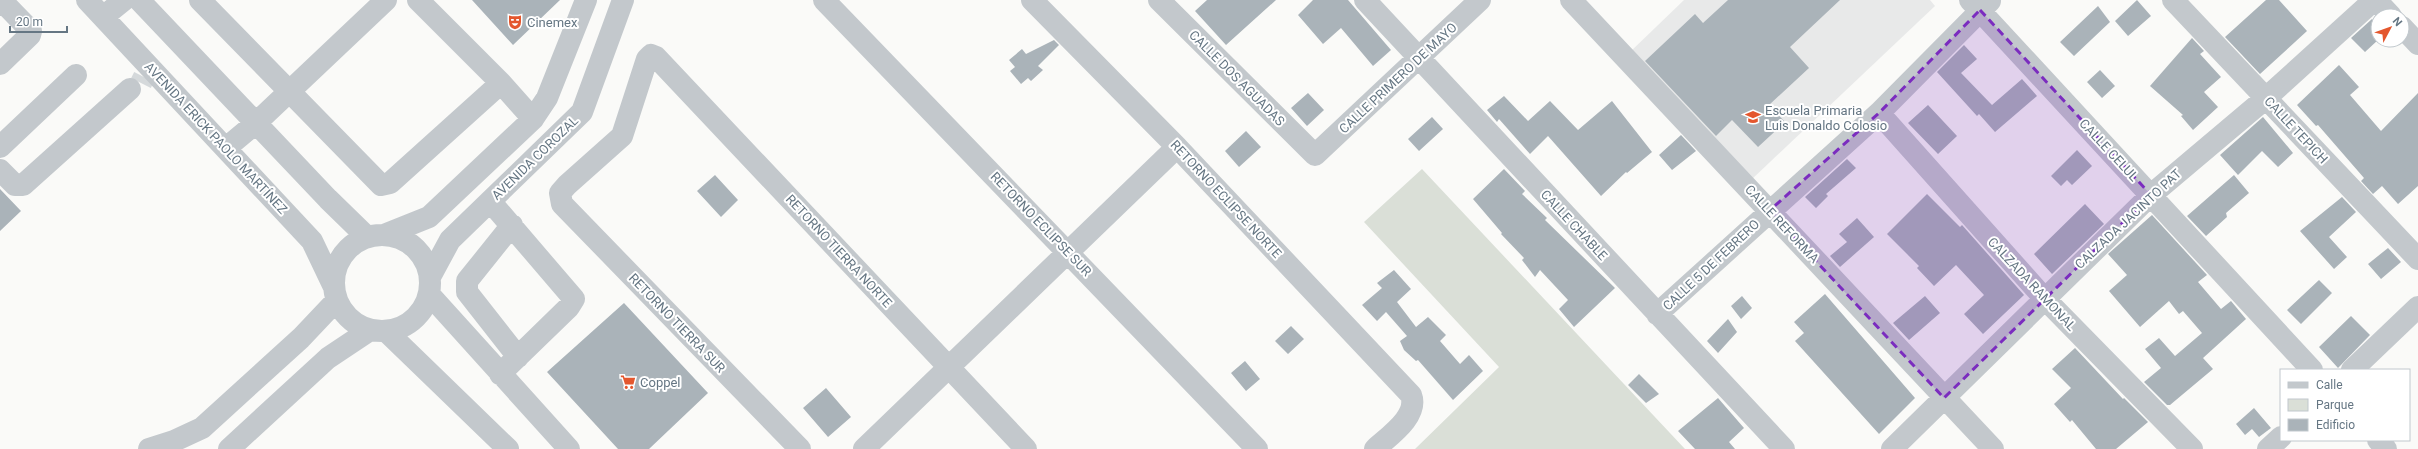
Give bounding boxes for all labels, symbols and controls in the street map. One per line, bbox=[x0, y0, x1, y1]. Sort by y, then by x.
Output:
scale bar bbox=[10, 8, 67, 34]
north arrow bbox=[2370, 8, 2410, 48]
theatre icon: Cinemex bbox=[506, 13, 524, 31]
text: 20 m bbox=[16, 15, 43, 29]
place label: Cinemex bbox=[527, 15, 578, 30]
text: N bbox=[2390, 15, 2405, 29]
street label: CALLE PRIMERO DE MAYO bbox=[1336, 20, 1460, 136]
street label: CALLE DOS AGUADAS bbox=[1186, 27, 1288, 129]
street label: AVENIDA ERICK PAOLO MARTÍNEZ bbox=[142, 59, 290, 217]
street label: CALLE TEPICH bbox=[2261, 93, 2331, 167]
place label: Escuela Primaria Luis Donaldo Colosio bbox=[1765, 103, 1887, 133]
school or university icon: Escuela Primaria Luis Donaldo Colosio bbox=[1744, 108, 1762, 126]
street label: AVENIDA COROZAL bbox=[489, 113, 581, 203]
street label: CALLE CELUL bbox=[2076, 116, 2142, 184]
street label: RETORNO ECLIPSE NORTE bbox=[1168, 137, 1284, 261]
street label: CALZADA JACINTO PAT bbox=[2072, 166, 2184, 272]
street label: RETORNO ECLIPSE SUR bbox=[987, 169, 1095, 279]
street label: CALLE REFORMA bbox=[1742, 182, 1822, 266]
street label: CALLE CHABLE bbox=[1538, 187, 1610, 263]
street label: RETORNO TIERRA NORTE bbox=[783, 192, 895, 310]
street label: CALLE 5 DE FEBRERO bbox=[1660, 216, 1762, 314]
street label: CALZADA RAMONAL bbox=[1985, 234, 2079, 334]
street label: RETORNO TIERRA SUR bbox=[626, 270, 728, 376]
legend bbox=[2280, 369, 2410, 441]
supermarket icon: Coppel bbox=[619, 373, 637, 391]
place label: Coppel bbox=[640, 375, 681, 390]
text: Calle bbox=[2316, 378, 2343, 392]
text: Parque bbox=[2316, 398, 2354, 412]
text: Edificio bbox=[2316, 418, 2355, 432]

